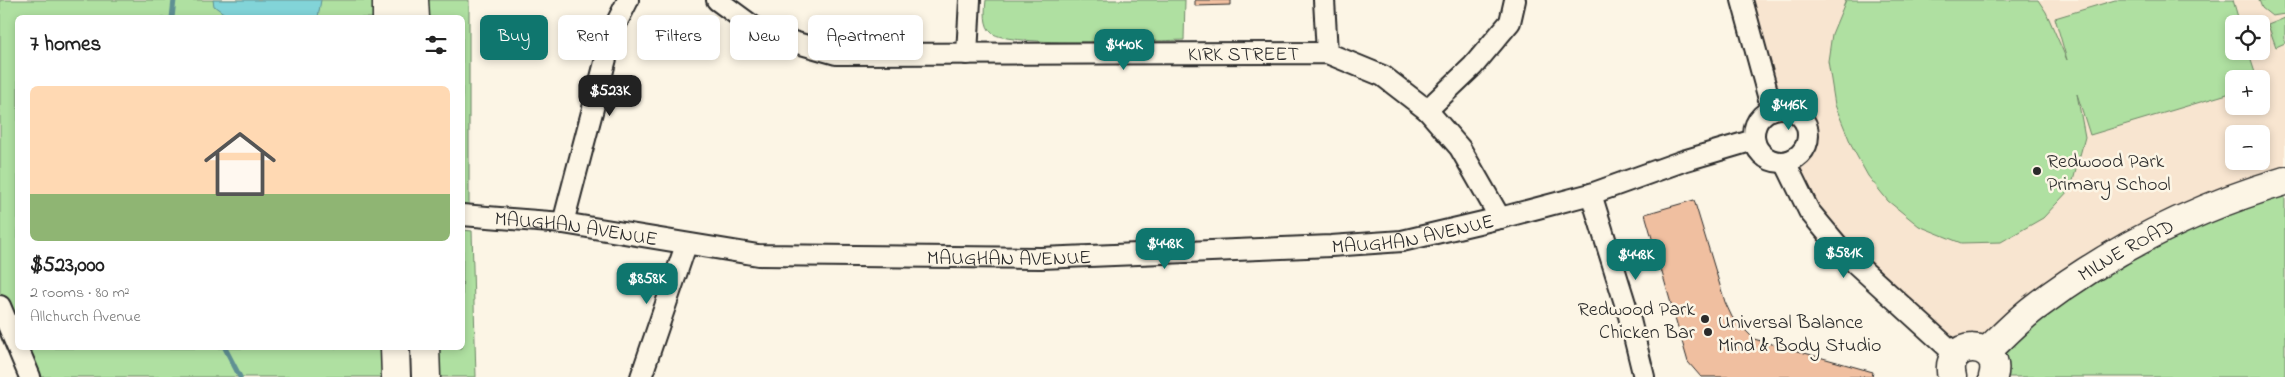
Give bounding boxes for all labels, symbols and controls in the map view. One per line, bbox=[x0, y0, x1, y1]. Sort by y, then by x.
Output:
chip: Buy bbox=[480, 15, 548, 60]
chip: Rent bbox=[558, 15, 627, 60]
chip: Filters bbox=[637, 15, 720, 60]
chip: New bbox=[730, 15, 798, 60]
chip: Apartment bbox=[808, 15, 923, 60]
map controls bbox=[2225, 15, 2270, 170]
button: locate bbox=[2225, 15, 2270, 60]
pin: $440K bbox=[1089, 28, 1159, 71]
text: 7 homes bbox=[30, 30, 101, 60]
icon: filters bbox=[422, 31, 450, 59]
text: $440K bbox=[1105, 33, 1143, 57]
street label: KIRK STREET bbox=[1188, 41, 1299, 70]
button: + bbox=[2225, 70, 2270, 115]
pin: $523K bbox=[575, 74, 645, 117]
text: $523K bbox=[589, 79, 631, 103]
pin: $416K bbox=[1754, 88, 1824, 131]
text: $416K bbox=[1771, 93, 1807, 117]
icon: home bbox=[195, 119, 285, 209]
button: − bbox=[2225, 125, 2270, 170]
place label: Redwood Park Primary School bbox=[2047, 148, 2171, 200]
marker: Redwood Park Primary School bbox=[2031, 165, 2043, 177]
street label: MAUGHAN AVENUE bbox=[493, 206, 659, 255]
street label: MAUGHAN AVENUE bbox=[1331, 208, 1497, 263]
street label: MILNE ROAD bbox=[2073, 213, 2180, 290]
pin: $448K bbox=[1130, 228, 1200, 270]
text: $448K bbox=[1147, 232, 1183, 256]
pin: $581K bbox=[1809, 236, 1879, 279]
pin: $448K bbox=[1601, 238, 1671, 281]
text: $581K bbox=[1825, 241, 1863, 265]
text: $448K bbox=[1618, 243, 1654, 267]
street label: MAUGHAN AVENUE bbox=[927, 244, 1092, 275]
text: $523,000 bbox=[30, 251, 105, 281]
pin: $858K bbox=[612, 262, 682, 305]
text: $858K bbox=[628, 267, 666, 291]
text: 2 rooms · 80 m² bbox=[30, 281, 130, 305]
place label: Redwood Park Chicken Bar bbox=[1578, 296, 1696, 348]
text: Allchurch Avenue bbox=[30, 305, 141, 329]
place label: Universal Balance Mind & Body Studio bbox=[1718, 309, 1881, 361]
marker: Redwood Park Chicken Bar bbox=[1699, 313, 1711, 325]
marker: Universal Balance Mind & Body Studio bbox=[1702, 326, 1714, 338]

